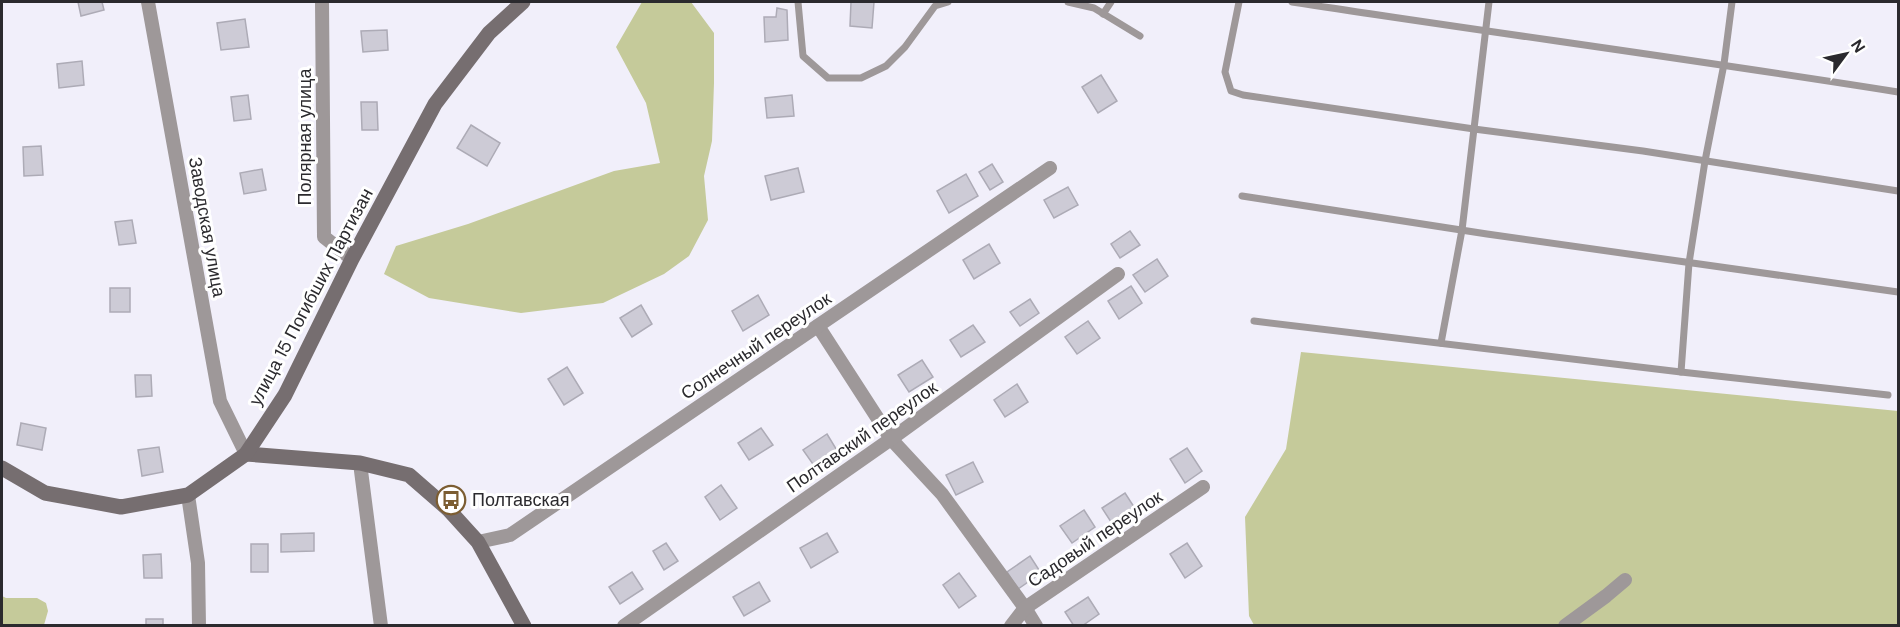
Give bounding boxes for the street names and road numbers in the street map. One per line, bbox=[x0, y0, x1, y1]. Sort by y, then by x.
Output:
street label: Полярная улица bbox=[293, 68, 317, 205]
street label: Заводская улица bbox=[183, 155, 231, 300]
street label: улица 15 Погибших Партизан bbox=[243, 184, 379, 410]
street label: Солнечный переулок bbox=[676, 287, 836, 405]
street label: Полтавский переулок bbox=[782, 376, 942, 498]
street label: Садовый переулок bbox=[1023, 485, 1167, 593]

